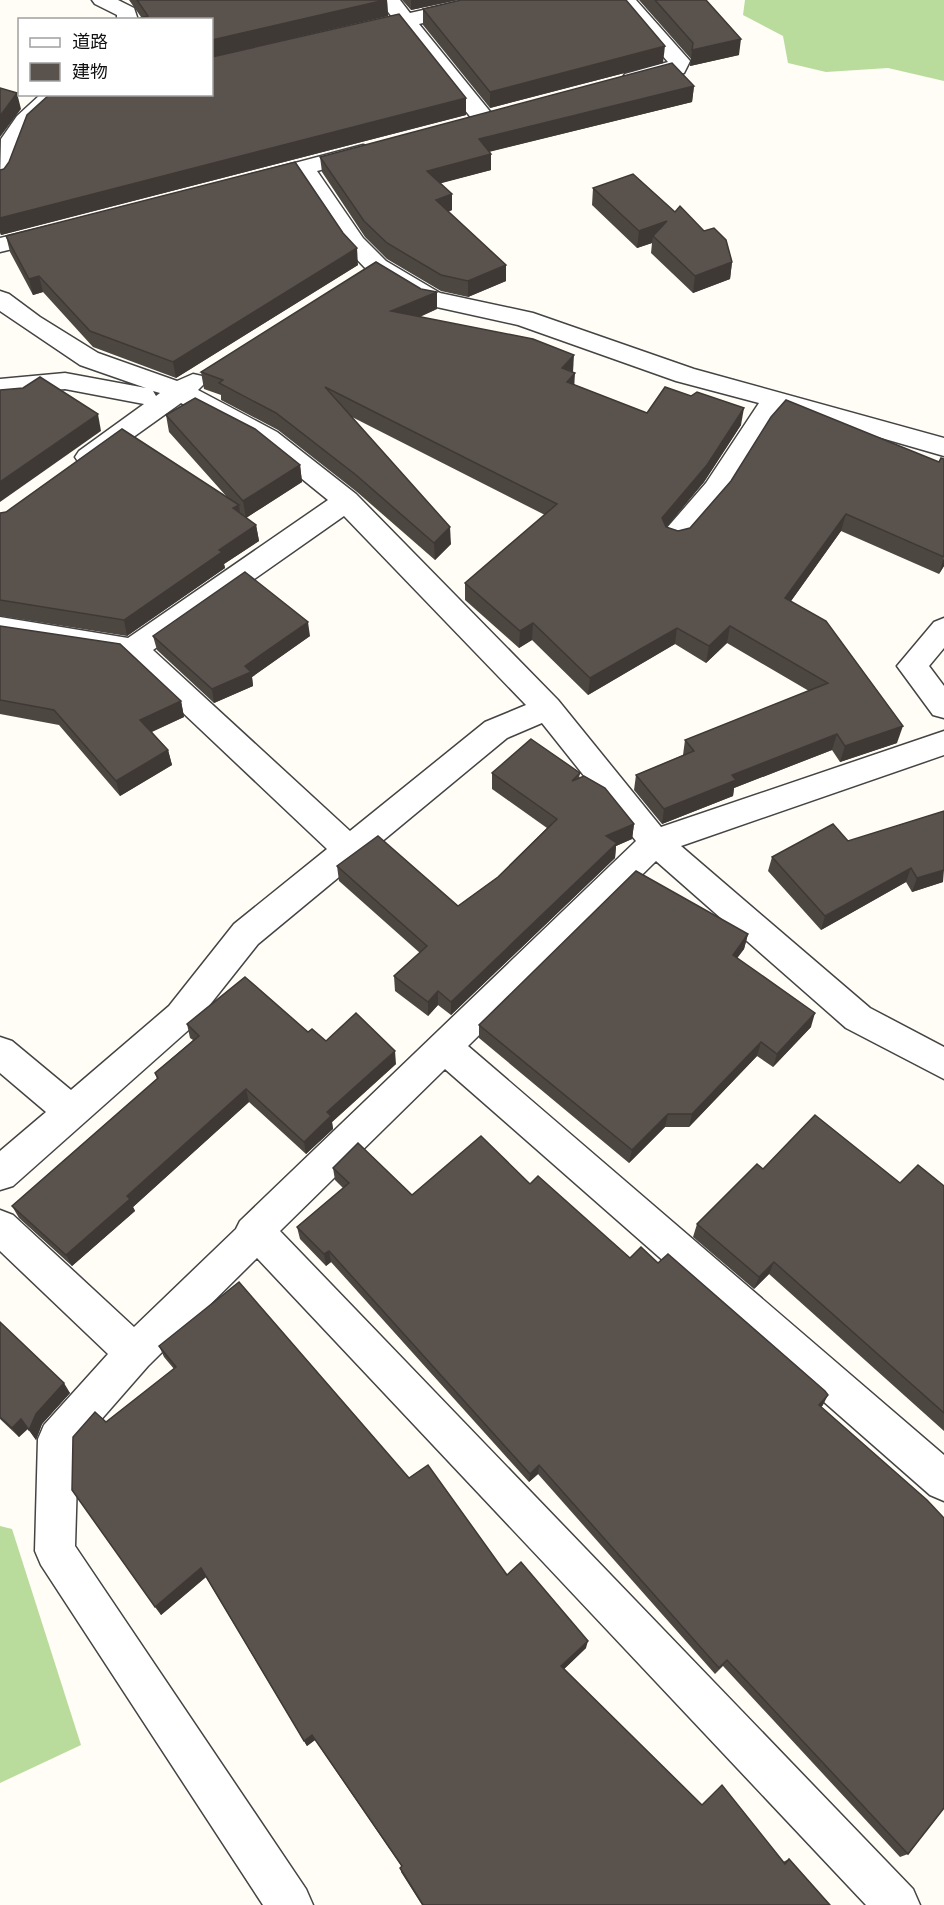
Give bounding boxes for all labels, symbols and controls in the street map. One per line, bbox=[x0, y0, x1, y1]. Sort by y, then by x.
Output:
legend bbox=[18, 18, 213, 96]
text: 道路 bbox=[72, 30, 108, 53]
text: 建物 bbox=[72, 60, 108, 83]

